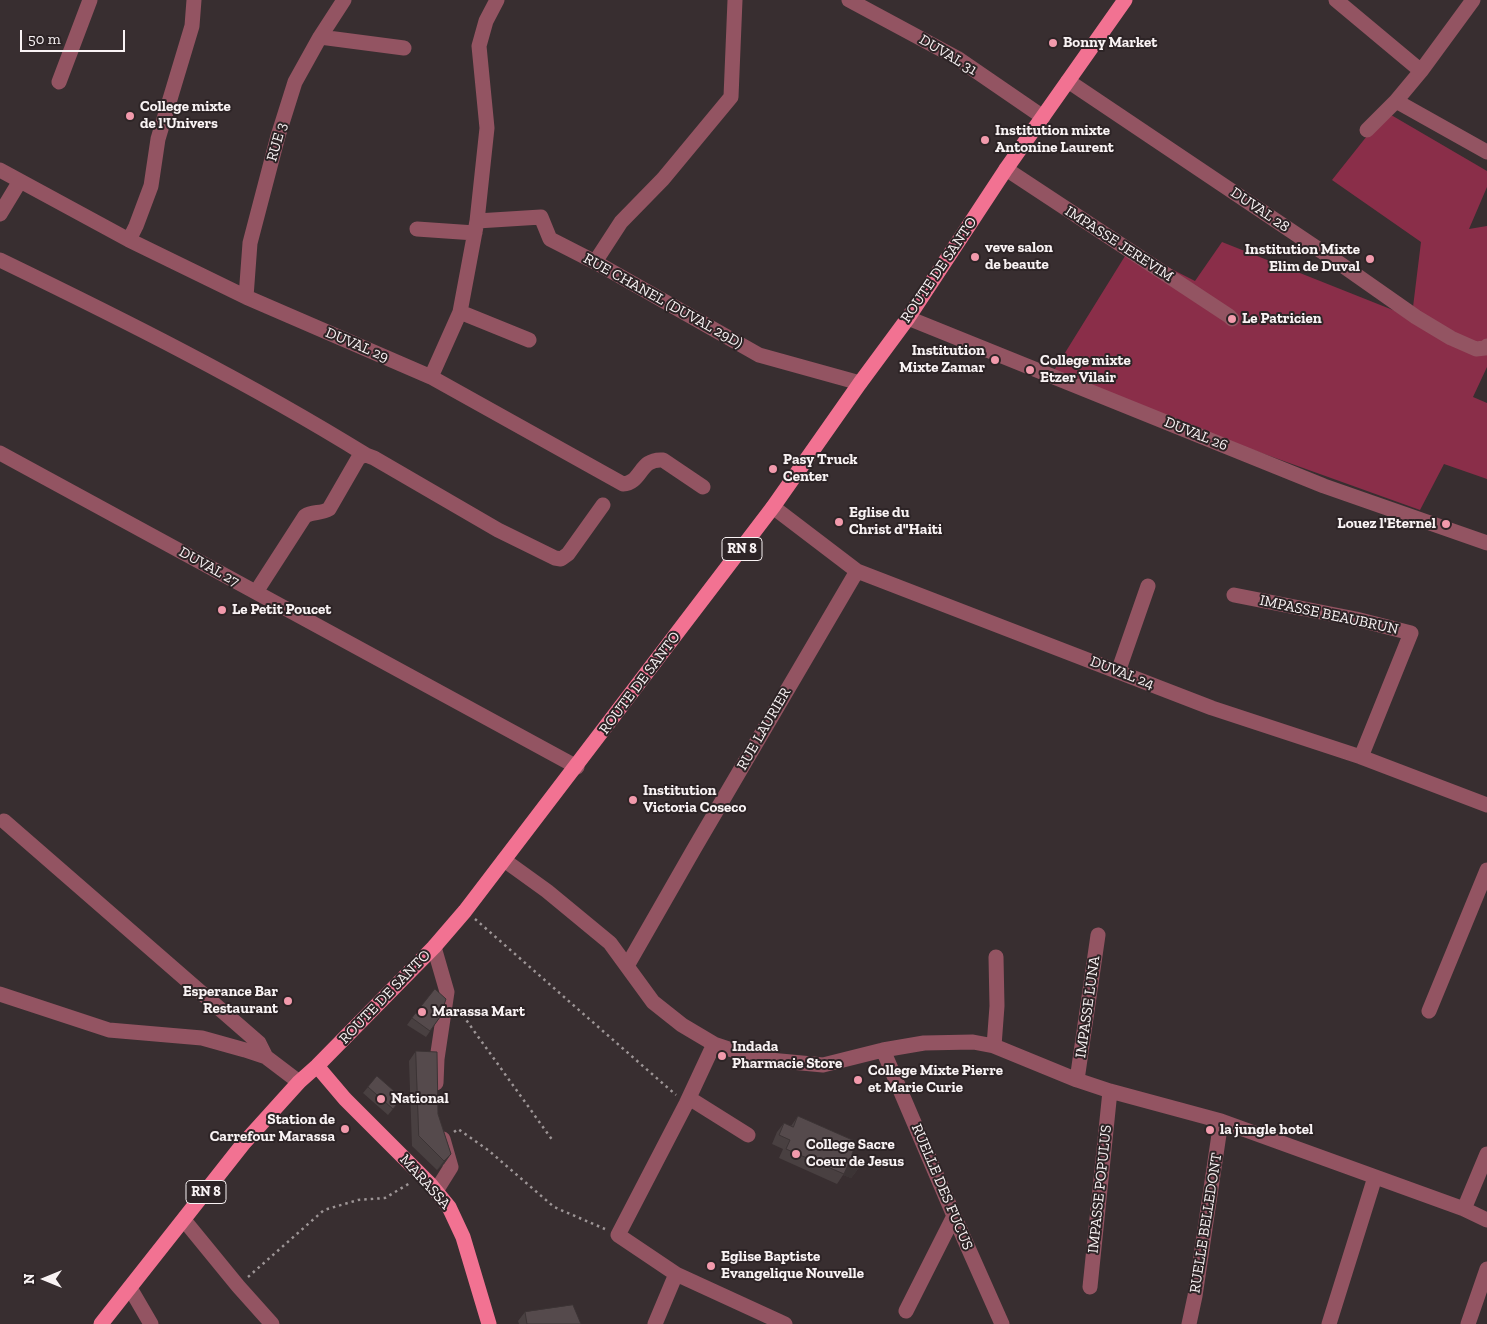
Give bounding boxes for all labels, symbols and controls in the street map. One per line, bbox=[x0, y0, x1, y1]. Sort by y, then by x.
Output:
scale bar bbox=[22, 20, 128, 52]
text: 50 m bbox=[28, 30, 61, 48]
street label: DUVAL 31 bbox=[916, 31, 980, 79]
place label: Bonny Market bbox=[1063, 34, 1157, 52]
marker: Bonny Market bbox=[1047, 37, 1059, 49]
place label: College mixte de l'Univers bbox=[140, 98, 231, 133]
marker: College mixte de l'Univers bbox=[124, 110, 136, 122]
street label: RUE 3 bbox=[263, 121, 291, 163]
place label: Institution mixte Antonine Laurent bbox=[995, 122, 1114, 157]
marker: Institution mixte Antonine Laurent bbox=[979, 134, 991, 146]
street label: DUVAL 28 bbox=[1227, 184, 1293, 236]
street label: IMPASSE JEREVIM bbox=[1062, 202, 1176, 286]
street label: ROUTE DE SANTO bbox=[897, 214, 981, 326]
place label: veve salon de beaute bbox=[985, 239, 1053, 274]
place label: Institution Mixte Elim de Duval bbox=[1245, 241, 1360, 276]
street label: RUE CHANEL (DUVAL 29D) bbox=[580, 250, 746, 352]
marker: veve salon de beaute bbox=[969, 251, 981, 263]
marker: Institution Mixte Elim de Duval bbox=[1364, 253, 1376, 265]
place label: Le Patricien bbox=[1242, 310, 1322, 328]
marker: Le Patricien bbox=[1226, 313, 1238, 325]
street label: DUVAL 29 bbox=[323, 324, 391, 366]
place label: Institution Mixte Zamar bbox=[899, 342, 985, 377]
place label: College mixte Etzer Vilair bbox=[1040, 352, 1131, 387]
marker: Institution Mixte Zamar bbox=[989, 354, 1001, 366]
marker: College mixte Etzer Vilair bbox=[1024, 364, 1036, 376]
street label: DUVAL 26 bbox=[1162, 413, 1230, 455]
place label: Pasy Truck Center bbox=[783, 451, 858, 486]
marker: Pasy Truck Center bbox=[767, 463, 779, 475]
place label: Eglise du Christ d"Haiti bbox=[849, 504, 942, 539]
place label: Louez l'Eternel bbox=[1337, 515, 1436, 533]
marker: Eglise du Christ d"Haiti bbox=[833, 516, 845, 528]
marker: Louez l'Eternel bbox=[1440, 518, 1452, 530]
road number: RN 8 bbox=[722, 538, 762, 560]
street label: DUVAL 27 bbox=[176, 543, 242, 591]
street label: IMPASSE BEAUBRUN bbox=[1258, 591, 1400, 639]
place label: Le Petit Poucet bbox=[232, 601, 331, 619]
marker: Le Petit Poucet bbox=[216, 604, 228, 616]
street label: ROUTE DE SANTO bbox=[596, 628, 684, 738]
street label: DUVAL 24 bbox=[1087, 653, 1157, 693]
street label: RUE LAURIER bbox=[733, 685, 795, 773]
place label: Institution Victoria Coseco bbox=[643, 782, 746, 817]
marker: Institution Victoria Coseco bbox=[627, 794, 639, 806]
street label: ROUTE DE SANTO bbox=[336, 946, 434, 1048]
street label: IMPASSE LUNA bbox=[1072, 955, 1104, 1059]
place label: Esperance Bar Restaurant bbox=[183, 983, 278, 1018]
marker: Esperance Bar Restaurant bbox=[282, 995, 294, 1007]
place label: Marassa Mart bbox=[432, 1003, 525, 1021]
marker: Marassa Mart bbox=[416, 1006, 428, 1018]
place label: Indada Pharmacie Store bbox=[732, 1038, 842, 1073]
marker: Indada Pharmacie Store bbox=[716, 1050, 728, 1062]
place label: College Mixte Pierre et Marie Curie bbox=[868, 1062, 1003, 1097]
marker: College Mixte Pierre et Marie Curie bbox=[852, 1074, 864, 1086]
place label: National bbox=[391, 1090, 449, 1108]
marker: National bbox=[375, 1093, 387, 1105]
place label: Station de Carrefour Marassa bbox=[210, 1111, 335, 1146]
street label: RUELLE DES FUCUS bbox=[907, 1121, 977, 1253]
place label: la jungle hotel bbox=[1220, 1121, 1313, 1139]
marker: Station de Carrefour Marassa bbox=[339, 1123, 351, 1135]
street label: IMPASSE POPULUS bbox=[1084, 1124, 1116, 1254]
marker: la jungle hotel bbox=[1204, 1124, 1216, 1136]
place label: College Sacre Coeur de Jesus bbox=[806, 1136, 904, 1171]
marker: College Sacre Coeur de Jesus bbox=[790, 1148, 802, 1160]
street label: MARASSA bbox=[396, 1151, 454, 1213]
street label: RUELLE BELLEDONT bbox=[1186, 1151, 1226, 1295]
road number: RN 8 bbox=[186, 1180, 226, 1204]
place label: Eglise Baptiste Evangelique Nouvelle bbox=[721, 1248, 864, 1283]
north arrow bbox=[20, 1254, 70, 1304]
marker: Eglise Baptiste Evangelique Nouvelle bbox=[705, 1260, 717, 1272]
text: N bbox=[21, 1274, 38, 1284]

